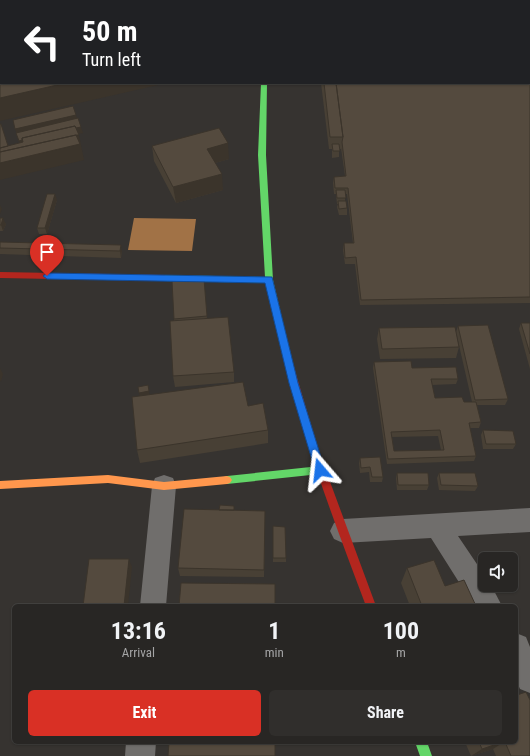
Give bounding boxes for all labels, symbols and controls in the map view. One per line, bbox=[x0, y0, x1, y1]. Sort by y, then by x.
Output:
text: 50 m bbox=[82, 15, 138, 48]
icon: left bbox=[16, 16, 68, 68]
text: Turn left bbox=[82, 49, 141, 70]
pin bbox=[30, 235, 64, 276]
icon: arrive bbox=[36, 241, 58, 263]
position arrow bbox=[299, 449, 341, 491]
map controls bbox=[478, 552, 518, 592]
button: sound bbox=[478, 552, 518, 592]
text: 13:16 bbox=[111, 617, 166, 645]
text: 1 bbox=[268, 617, 280, 645]
text: 100 bbox=[383, 617, 419, 645]
text: Arrival bbox=[122, 645, 155, 660]
text: min bbox=[265, 645, 284, 660]
text: m bbox=[396, 645, 406, 660]
button: Exit bbox=[28, 690, 261, 736]
button: Share bbox=[269, 690, 502, 736]

